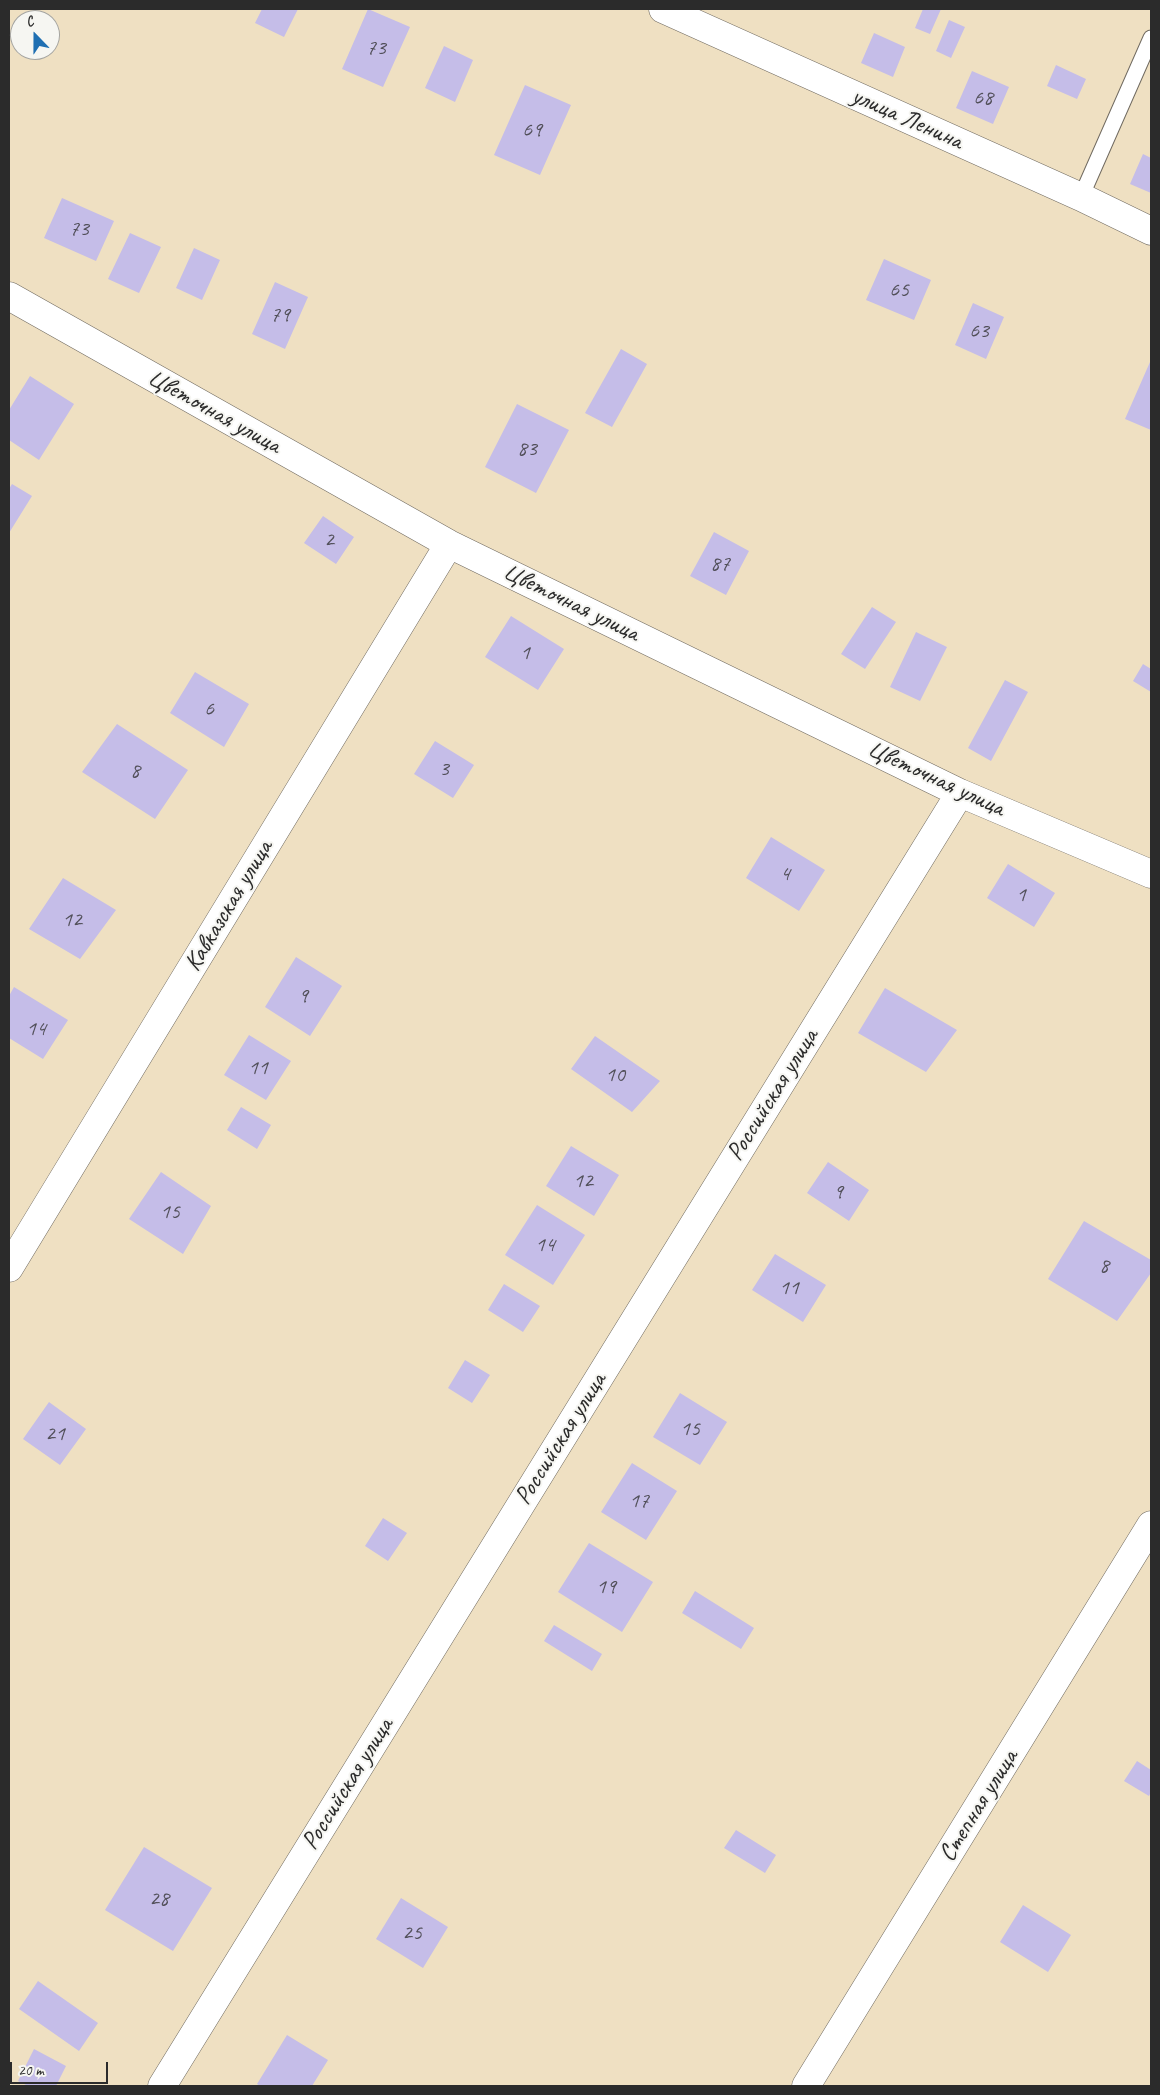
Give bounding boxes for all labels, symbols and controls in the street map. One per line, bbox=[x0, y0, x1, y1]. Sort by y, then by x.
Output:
north arrow bbox=[10, 10, 60, 60]
text: С bbox=[23, 12, 36, 31]
house number: 73 bbox=[366, 35, 386, 61]
street label: улица Ленина bbox=[847, 81, 967, 157]
house number: 68 bbox=[973, 85, 993, 111]
house number: 69 bbox=[522, 117, 542, 143]
house number: 73 bbox=[69, 216, 89, 242]
house number: 65 bbox=[889, 277, 909, 303]
house number: 79 bbox=[270, 302, 290, 328]
house number: 63 bbox=[969, 318, 989, 344]
street label: Цветочная улица bbox=[142, 363, 286, 461]
house number: 83 bbox=[517, 436, 537, 462]
house number: 2 bbox=[324, 527, 334, 553]
house number: 87 bbox=[710, 551, 730, 577]
street label: Цветочная улица bbox=[498, 557, 644, 649]
house number: 1 bbox=[520, 640, 530, 666]
house number: 6 bbox=[204, 696, 214, 722]
street label: Цветочная улица bbox=[863, 734, 1009, 824]
house number: 3 bbox=[439, 756, 449, 782]
house number: 8 bbox=[130, 758, 140, 784]
street label: Кавказская улица bbox=[178, 835, 280, 977]
house number: 4 bbox=[780, 861, 790, 887]
house number: 1 bbox=[1016, 882, 1026, 908]
house number: 12 bbox=[62, 907, 82, 933]
house number: 9 bbox=[298, 983, 308, 1009]
house number: 14 bbox=[26, 1016, 46, 1042]
street label: Российская улица bbox=[721, 1024, 825, 1166]
house number: 11 bbox=[248, 1055, 268, 1081]
house number: 10 bbox=[605, 1062, 625, 1088]
house number: 12 bbox=[573, 1168, 593, 1194]
house number: 9 bbox=[833, 1179, 843, 1205]
house number: 15 bbox=[160, 1199, 180, 1225]
house number: 14 bbox=[535, 1232, 555, 1258]
house number: 8 bbox=[1099, 1253, 1109, 1279]
house number: 11 bbox=[779, 1275, 799, 1301]
street label: Российская улица bbox=[509, 1368, 613, 1510]
house number: 15 bbox=[680, 1416, 700, 1442]
house number: 21 bbox=[45, 1421, 65, 1447]
house number: 17 bbox=[629, 1488, 649, 1514]
house number: 19 bbox=[596, 1574, 616, 1600]
street label: Российская улица bbox=[296, 1713, 400, 1855]
street label: Степная улица bbox=[933, 1744, 1025, 1868]
house number: 28 bbox=[149, 1886, 169, 1912]
house number: 25 bbox=[402, 1920, 422, 1946]
scale bar bbox=[12, 2052, 110, 2084]
text: 20 m bbox=[18, 2061, 44, 2080]

